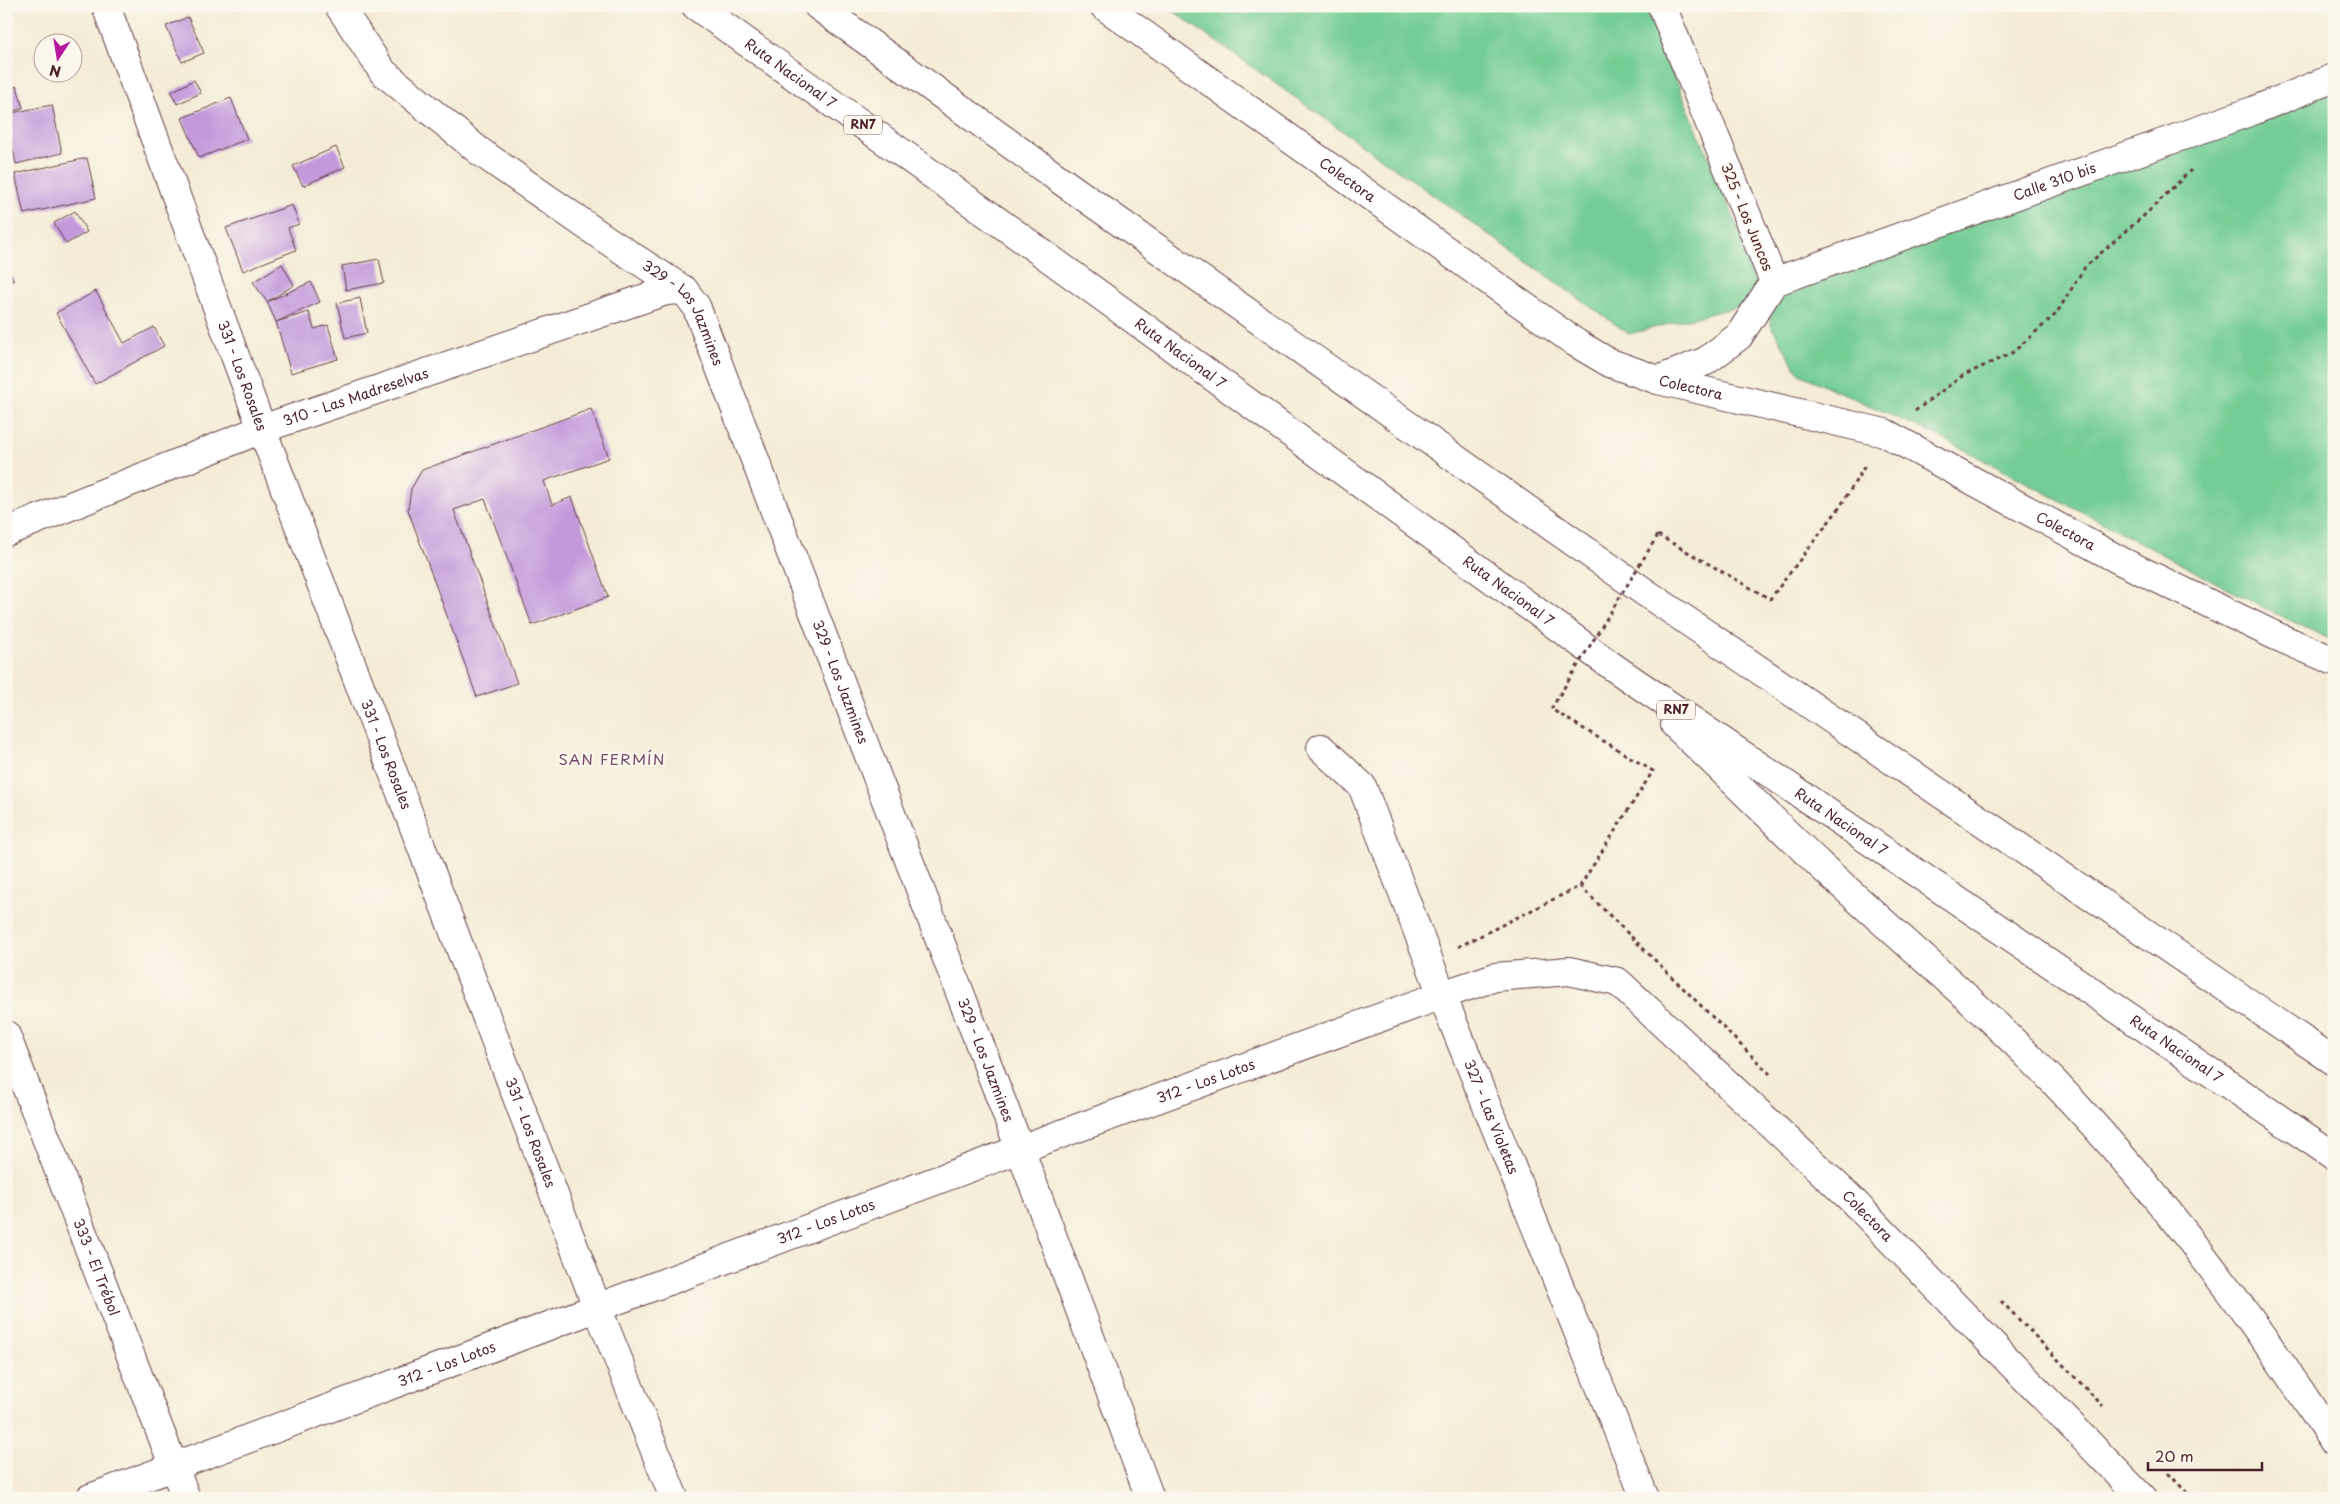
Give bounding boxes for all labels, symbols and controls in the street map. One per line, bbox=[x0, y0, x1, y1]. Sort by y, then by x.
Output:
north arrow bbox=[32, 32, 82, 82]
street label: Ruta Nacional 7 bbox=[741, 33, 841, 113]
text: N bbox=[48, 60, 63, 83]
road number: RN7 bbox=[844, 116, 882, 134]
street label: Colectora bbox=[1315, 152, 1381, 207]
street label: Calle 310 bis bbox=[2010, 157, 2099, 206]
street label: 325 - Los Juncos bbox=[1716, 160, 1779, 274]
street label: 329 - Los Jazmines bbox=[638, 255, 729, 369]
street label: Ruta Nacional 7 bbox=[1131, 313, 1231, 393]
street label: 331 - Los Rosales bbox=[213, 317, 273, 434]
street label: 310 - Las Madreselvas bbox=[280, 362, 431, 431]
street label: Colectora bbox=[1657, 370, 1725, 405]
street label: Colectora bbox=[2032, 506, 2100, 555]
street label: Ruta Nacional 7 bbox=[1459, 550, 1559, 631]
street label: 329 - Los Jazmines bbox=[808, 617, 874, 747]
street label: 331 - Los Rosales bbox=[356, 696, 417, 812]
road number: RN7 bbox=[1657, 700, 1695, 720]
district label: SAN FERMÍN bbox=[559, 747, 665, 770]
street label: Ruta Nacional 7 bbox=[1791, 782, 1892, 860]
street label: 329 - Los Jazmines bbox=[953, 995, 1020, 1125]
street label: Ruta Nacional 7 bbox=[2126, 1010, 2227, 1088]
street label: 312 - Los Lotos bbox=[1154, 1053, 1257, 1108]
street label: 327 - Las Violetas bbox=[1459, 1056, 1524, 1177]
street label: 331 - Los Rosales bbox=[500, 1074, 562, 1191]
street label: Colectora bbox=[1838, 1185, 1898, 1247]
street label: 312 - Los Lotos bbox=[774, 1193, 878, 1249]
street label: 333 - El Trébol bbox=[68, 1215, 125, 1319]
street label: 312 - Los Lotos bbox=[395, 1336, 498, 1392]
scale bar bbox=[2148, 1439, 2261, 1471]
text: 20 m bbox=[2155, 1444, 2194, 1467]

